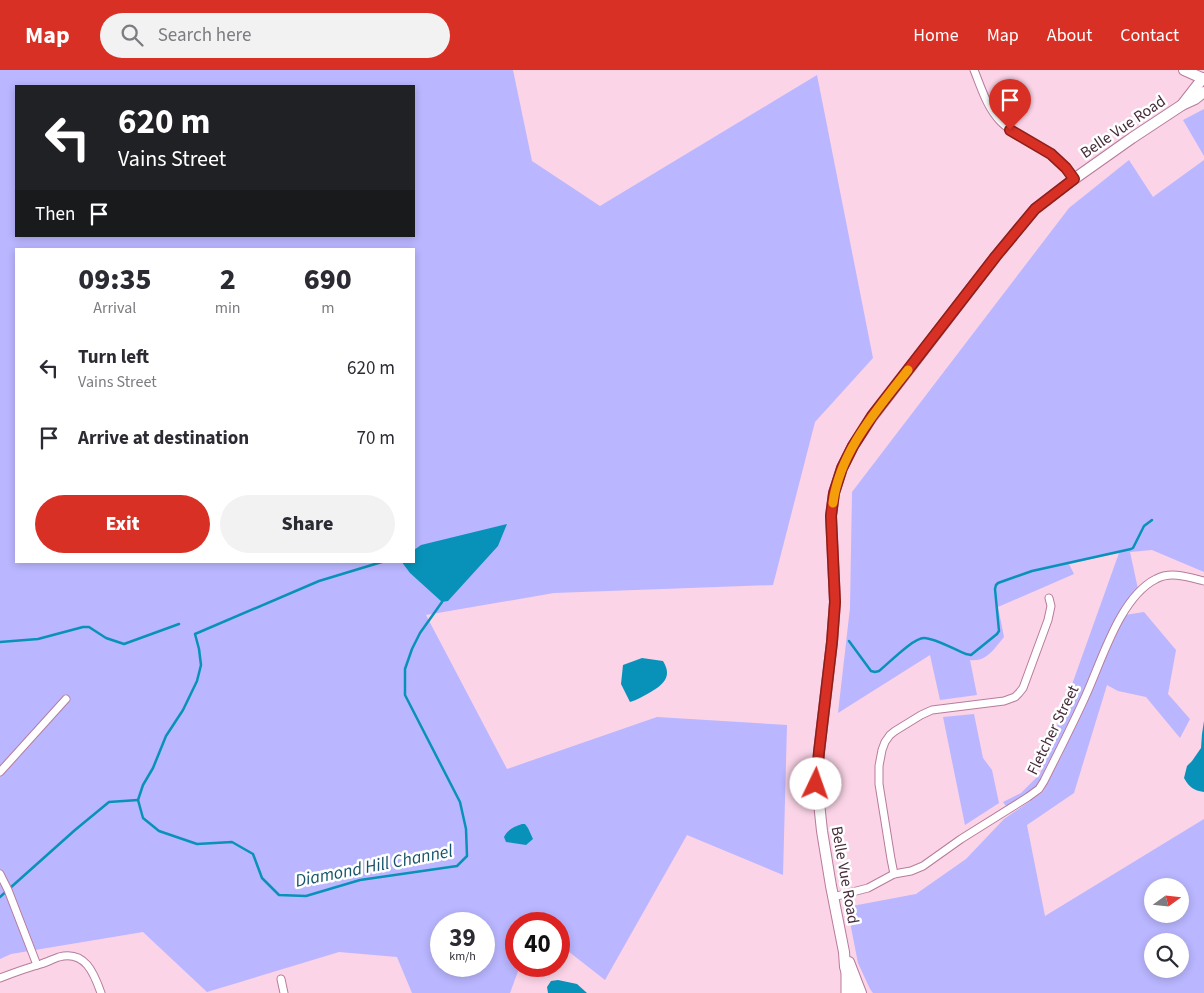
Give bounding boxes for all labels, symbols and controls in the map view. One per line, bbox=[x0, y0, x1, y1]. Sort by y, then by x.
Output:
search box bbox=[100, 13, 450, 58]
text: Map bbox=[25, 18, 70, 53]
icon: search bbox=[118, 21, 146, 49]
text: Search here bbox=[158, 22, 251, 49]
text: Home bbox=[913, 23, 959, 48]
text: Map bbox=[987, 23, 1019, 48]
text: About bbox=[1047, 23, 1092, 48]
text: Contact bbox=[1120, 23, 1179, 48]
pin bbox=[989, 79, 1031, 130]
icon: arrive bbox=[996, 86, 1024, 114]
street label: Belle Vue Road bbox=[1076, 90, 1170, 164]
text: 620 m bbox=[118, 97, 210, 147]
icon: left bbox=[35, 105, 100, 170]
text: Vains Street bbox=[118, 143, 226, 175]
icon: arrive bbox=[85, 200, 113, 228]
text: Then bbox=[35, 201, 75, 228]
text: 09:35 bbox=[78, 258, 152, 301]
text: 2 bbox=[220, 258, 236, 301]
text: 690 bbox=[304, 258, 352, 301]
text: Arrival bbox=[93, 297, 136, 319]
text: min bbox=[215, 297, 241, 319]
text: m bbox=[321, 297, 334, 319]
text: Turn left bbox=[78, 344, 149, 371]
icon: left bbox=[35, 354, 63, 382]
text: 620 m bbox=[347, 355, 395, 382]
text: Vains Street bbox=[78, 371, 157, 393]
icon: arrive bbox=[35, 424, 63, 452]
text: Arrive at destination bbox=[78, 425, 249, 452]
text: 70 m bbox=[357, 425, 395, 452]
button: Exit bbox=[35, 495, 210, 553]
button: Share bbox=[220, 495, 395, 553]
street label: Fletcher Street bbox=[1022, 681, 1085, 779]
position arrow bbox=[789, 757, 841, 809]
street label: Belle Vue Road bbox=[826, 825, 864, 925]
water label: Diamond Hill Channel bbox=[293, 838, 455, 894]
north arrow bbox=[1144, 878, 1189, 922]
map controls bbox=[1144, 878, 1189, 978]
speed limit sign: 40 bbox=[505, 912, 570, 977]
text: 39 bbox=[449, 920, 476, 956]
button: search bbox=[1144, 933, 1189, 978]
text: km/h bbox=[449, 948, 476, 965]

